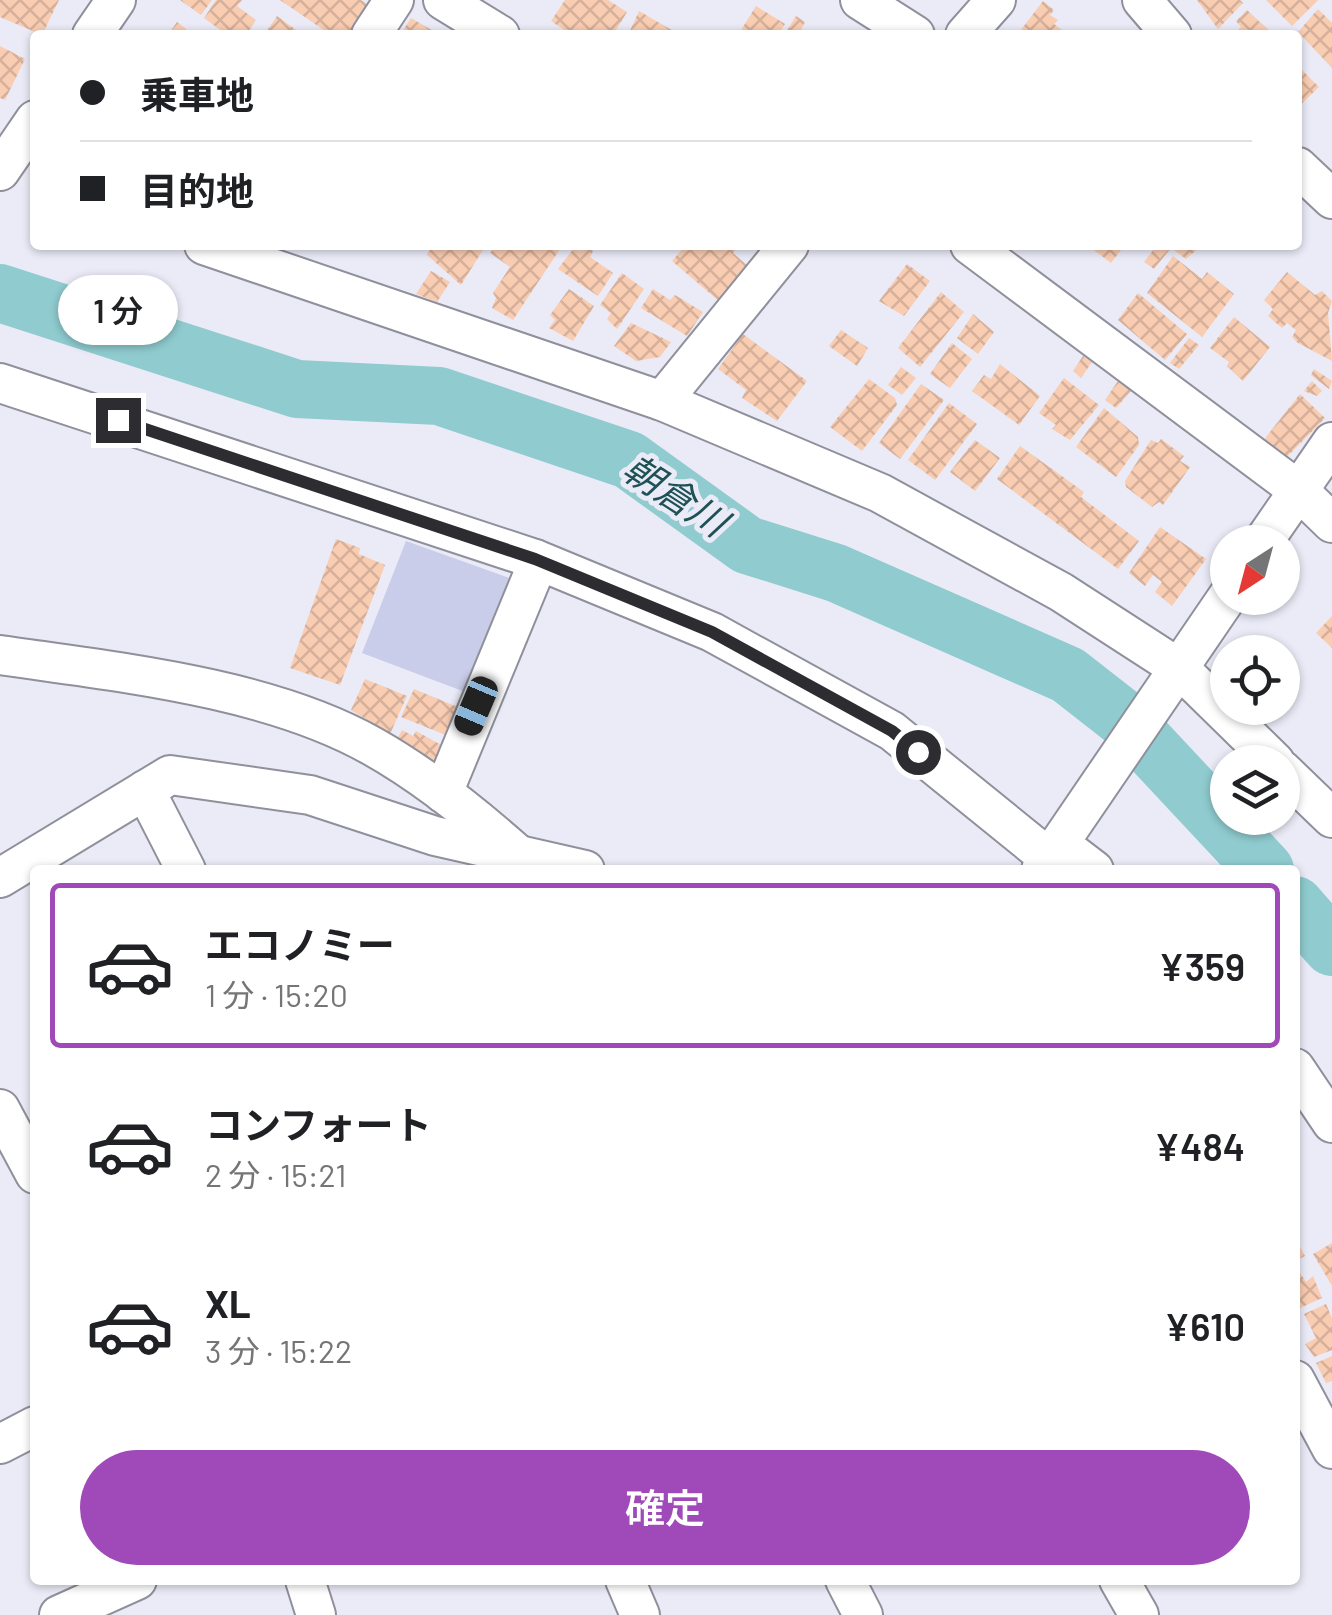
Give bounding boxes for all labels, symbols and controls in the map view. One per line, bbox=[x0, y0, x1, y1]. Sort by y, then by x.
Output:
text: 乗車地 bbox=[140, 71, 254, 117]
text: 目的地 bbox=[140, 167, 254, 213]
callout: 1 分 bbox=[58, 275, 178, 345]
text: 1 分 bbox=[93, 291, 143, 329]
route end bbox=[96, 398, 141, 443]
water label: 朝倉川 bbox=[616, 444, 740, 547]
north arrow bbox=[1210, 525, 1300, 615]
map controls bbox=[1210, 525, 1300, 835]
button: locate bbox=[1210, 635, 1300, 725]
car bbox=[450, 673, 502, 739]
route start bbox=[896, 730, 941, 775]
button: layers bbox=[1210, 745, 1300, 835]
icon: car bbox=[85, 921, 175, 1011]
text: エコノミー bbox=[205, 921, 395, 967]
text: ¥359 bbox=[1159, 943, 1245, 989]
text: 1 分 · 15:20 bbox=[205, 975, 348, 1013]
icon: car bbox=[85, 1101, 175, 1191]
text: コンフォート bbox=[205, 1101, 432, 1147]
text: ¥484 bbox=[1154, 1123, 1245, 1169]
text: 2 分 · 15:21 bbox=[205, 1155, 346, 1193]
text: XL bbox=[205, 1280, 251, 1326]
icon: car bbox=[85, 1281, 175, 1371]
text: ¥610 bbox=[1164, 1303, 1245, 1349]
text: 3 分 · 15:22 bbox=[205, 1331, 352, 1369]
button: 確定 bbox=[80, 1450, 1250, 1565]

